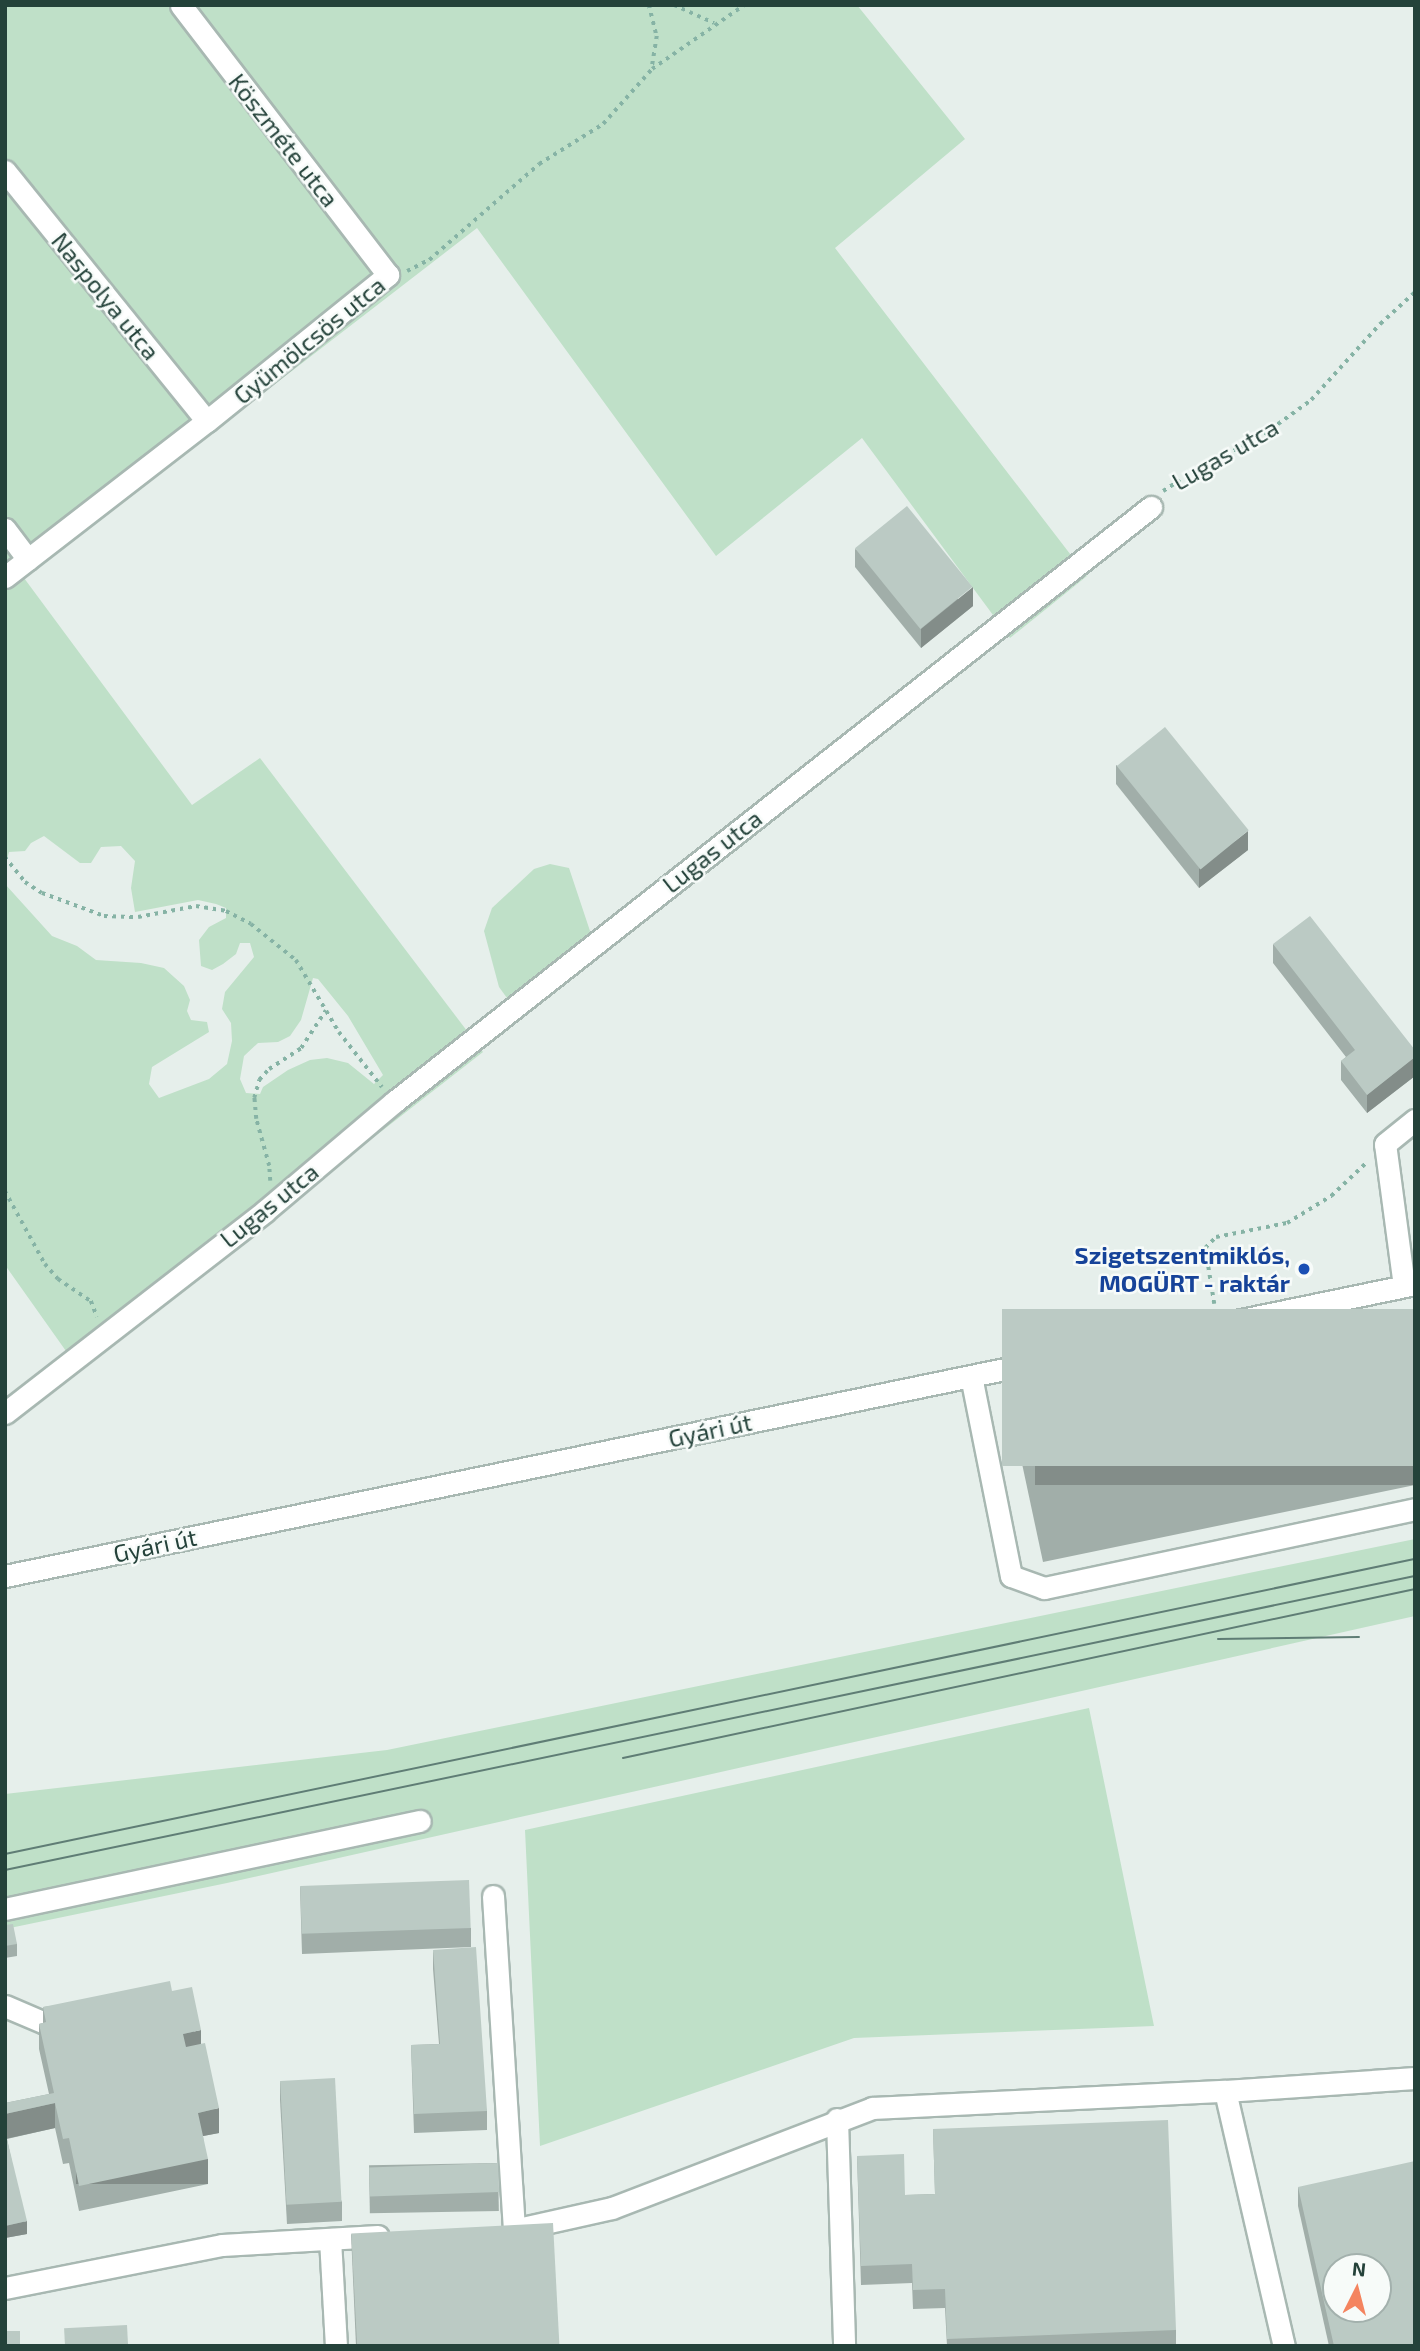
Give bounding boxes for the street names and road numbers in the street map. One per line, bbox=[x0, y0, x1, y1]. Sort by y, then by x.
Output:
street label: Köszméte utca bbox=[223, 68, 345, 212]
street label: Naspolya utca bbox=[46, 227, 166, 365]
street label: Gyümölcsös utca bbox=[228, 270, 390, 410]
street label: Lugas utca bbox=[1167, 412, 1283, 496]
street label: Lugas utca bbox=[657, 803, 767, 899]
street label: Lugas utca bbox=[214, 1157, 324, 1253]
street label: Gyári út bbox=[666, 1407, 754, 1453]
street label: Gyári út bbox=[111, 1522, 199, 1568]

